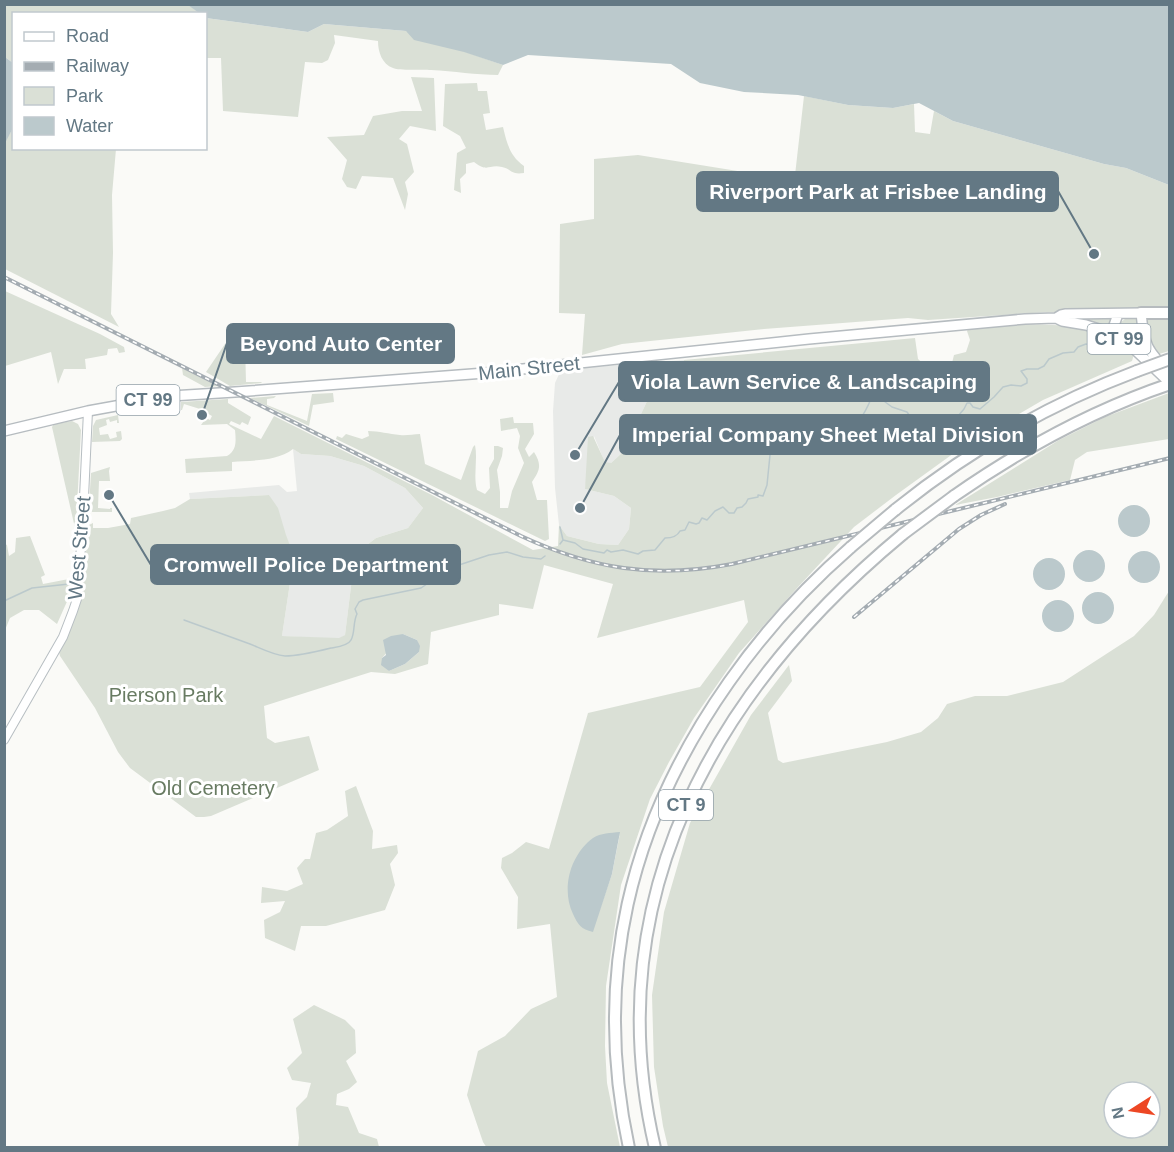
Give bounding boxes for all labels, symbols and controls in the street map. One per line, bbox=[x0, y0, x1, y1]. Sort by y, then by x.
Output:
legend bbox=[12, 12, 207, 150]
text: Road bbox=[66, 26, 109, 46]
text: Railway bbox=[66, 56, 129, 76]
text: Park bbox=[66, 86, 104, 106]
text: Water bbox=[66, 116, 113, 136]
callout: Riverport Park at Frisbee Landing bbox=[697, 172, 1058, 211]
text: Riverport Park at Frisbee Landing bbox=[709, 180, 1047, 203]
callout: Beyond Auto Center bbox=[227, 324, 454, 363]
road number: CT 99 bbox=[1088, 324, 1150, 354]
text: Beyond Auto Center bbox=[240, 332, 442, 355]
street label: Main Street bbox=[477, 352, 581, 384]
callout: Viola Lawn Service & Landscaping bbox=[619, 362, 989, 401]
text: Viola Lawn Service & Landscaping bbox=[631, 370, 977, 393]
road number: CT 99 bbox=[116, 385, 180, 415]
callout: Imperial Company Sheet Metal Division bbox=[620, 415, 1036, 454]
text: Imperial Company Sheet Metal Division bbox=[632, 423, 1024, 446]
street label: West Street bbox=[64, 495, 95, 601]
callout: Cromwell Police Department bbox=[151, 545, 460, 584]
text: Cromwell Police Department bbox=[164, 553, 448, 576]
park label: Pierson Park bbox=[109, 684, 224, 706]
park label: Old Cemetery bbox=[151, 777, 275, 799]
road number: CT 9 bbox=[659, 790, 713, 820]
north arrow bbox=[1102, 1080, 1162, 1140]
text: N bbox=[1108, 1106, 1127, 1120]

